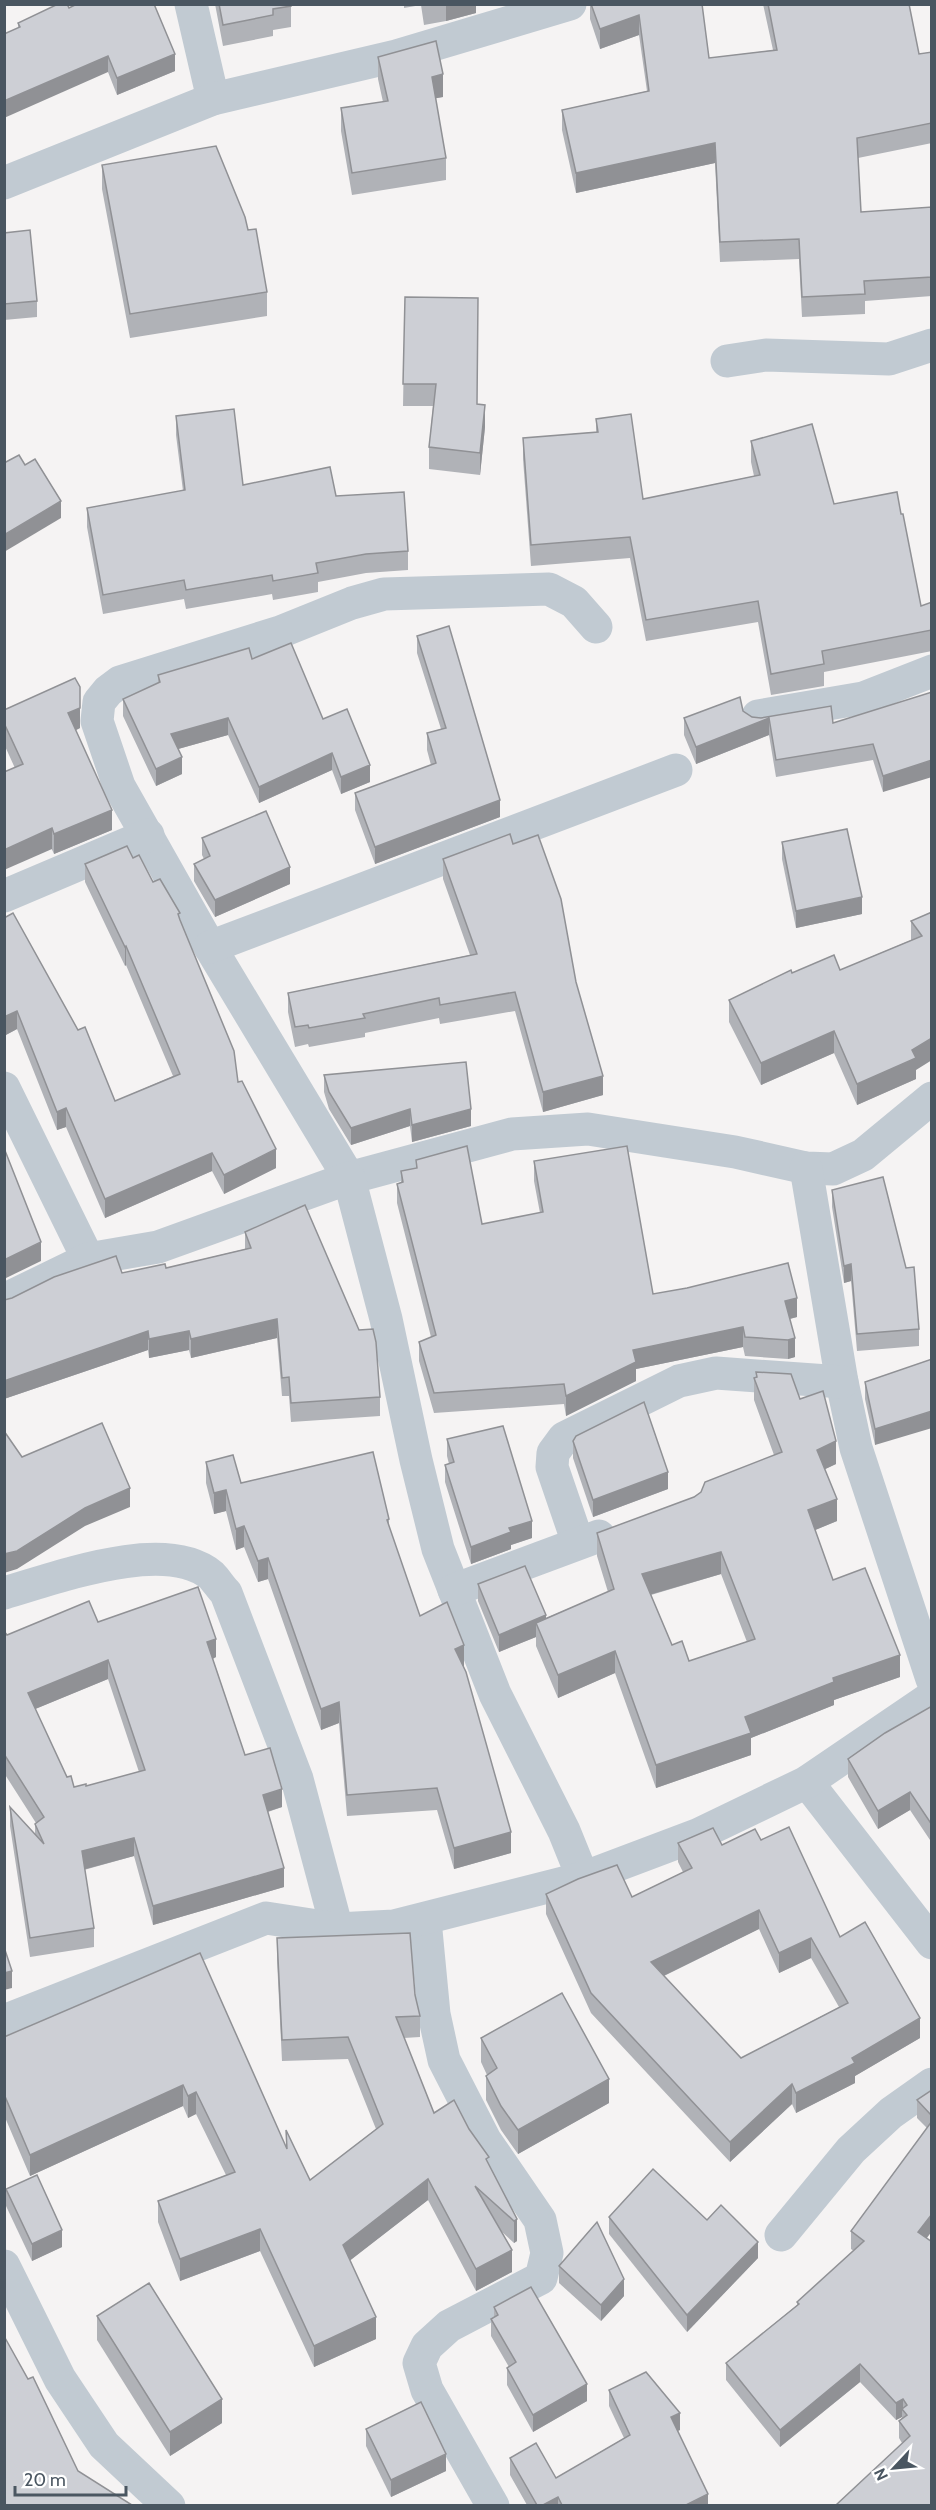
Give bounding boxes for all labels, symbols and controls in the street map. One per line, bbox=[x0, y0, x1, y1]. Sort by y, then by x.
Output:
north arrow bbox=[864, 2438, 924, 2498]
scale bar bbox=[15, 2459, 126, 2497]
text: N bbox=[870, 2465, 892, 2484]
text: 20 m bbox=[24, 2469, 66, 2491]

